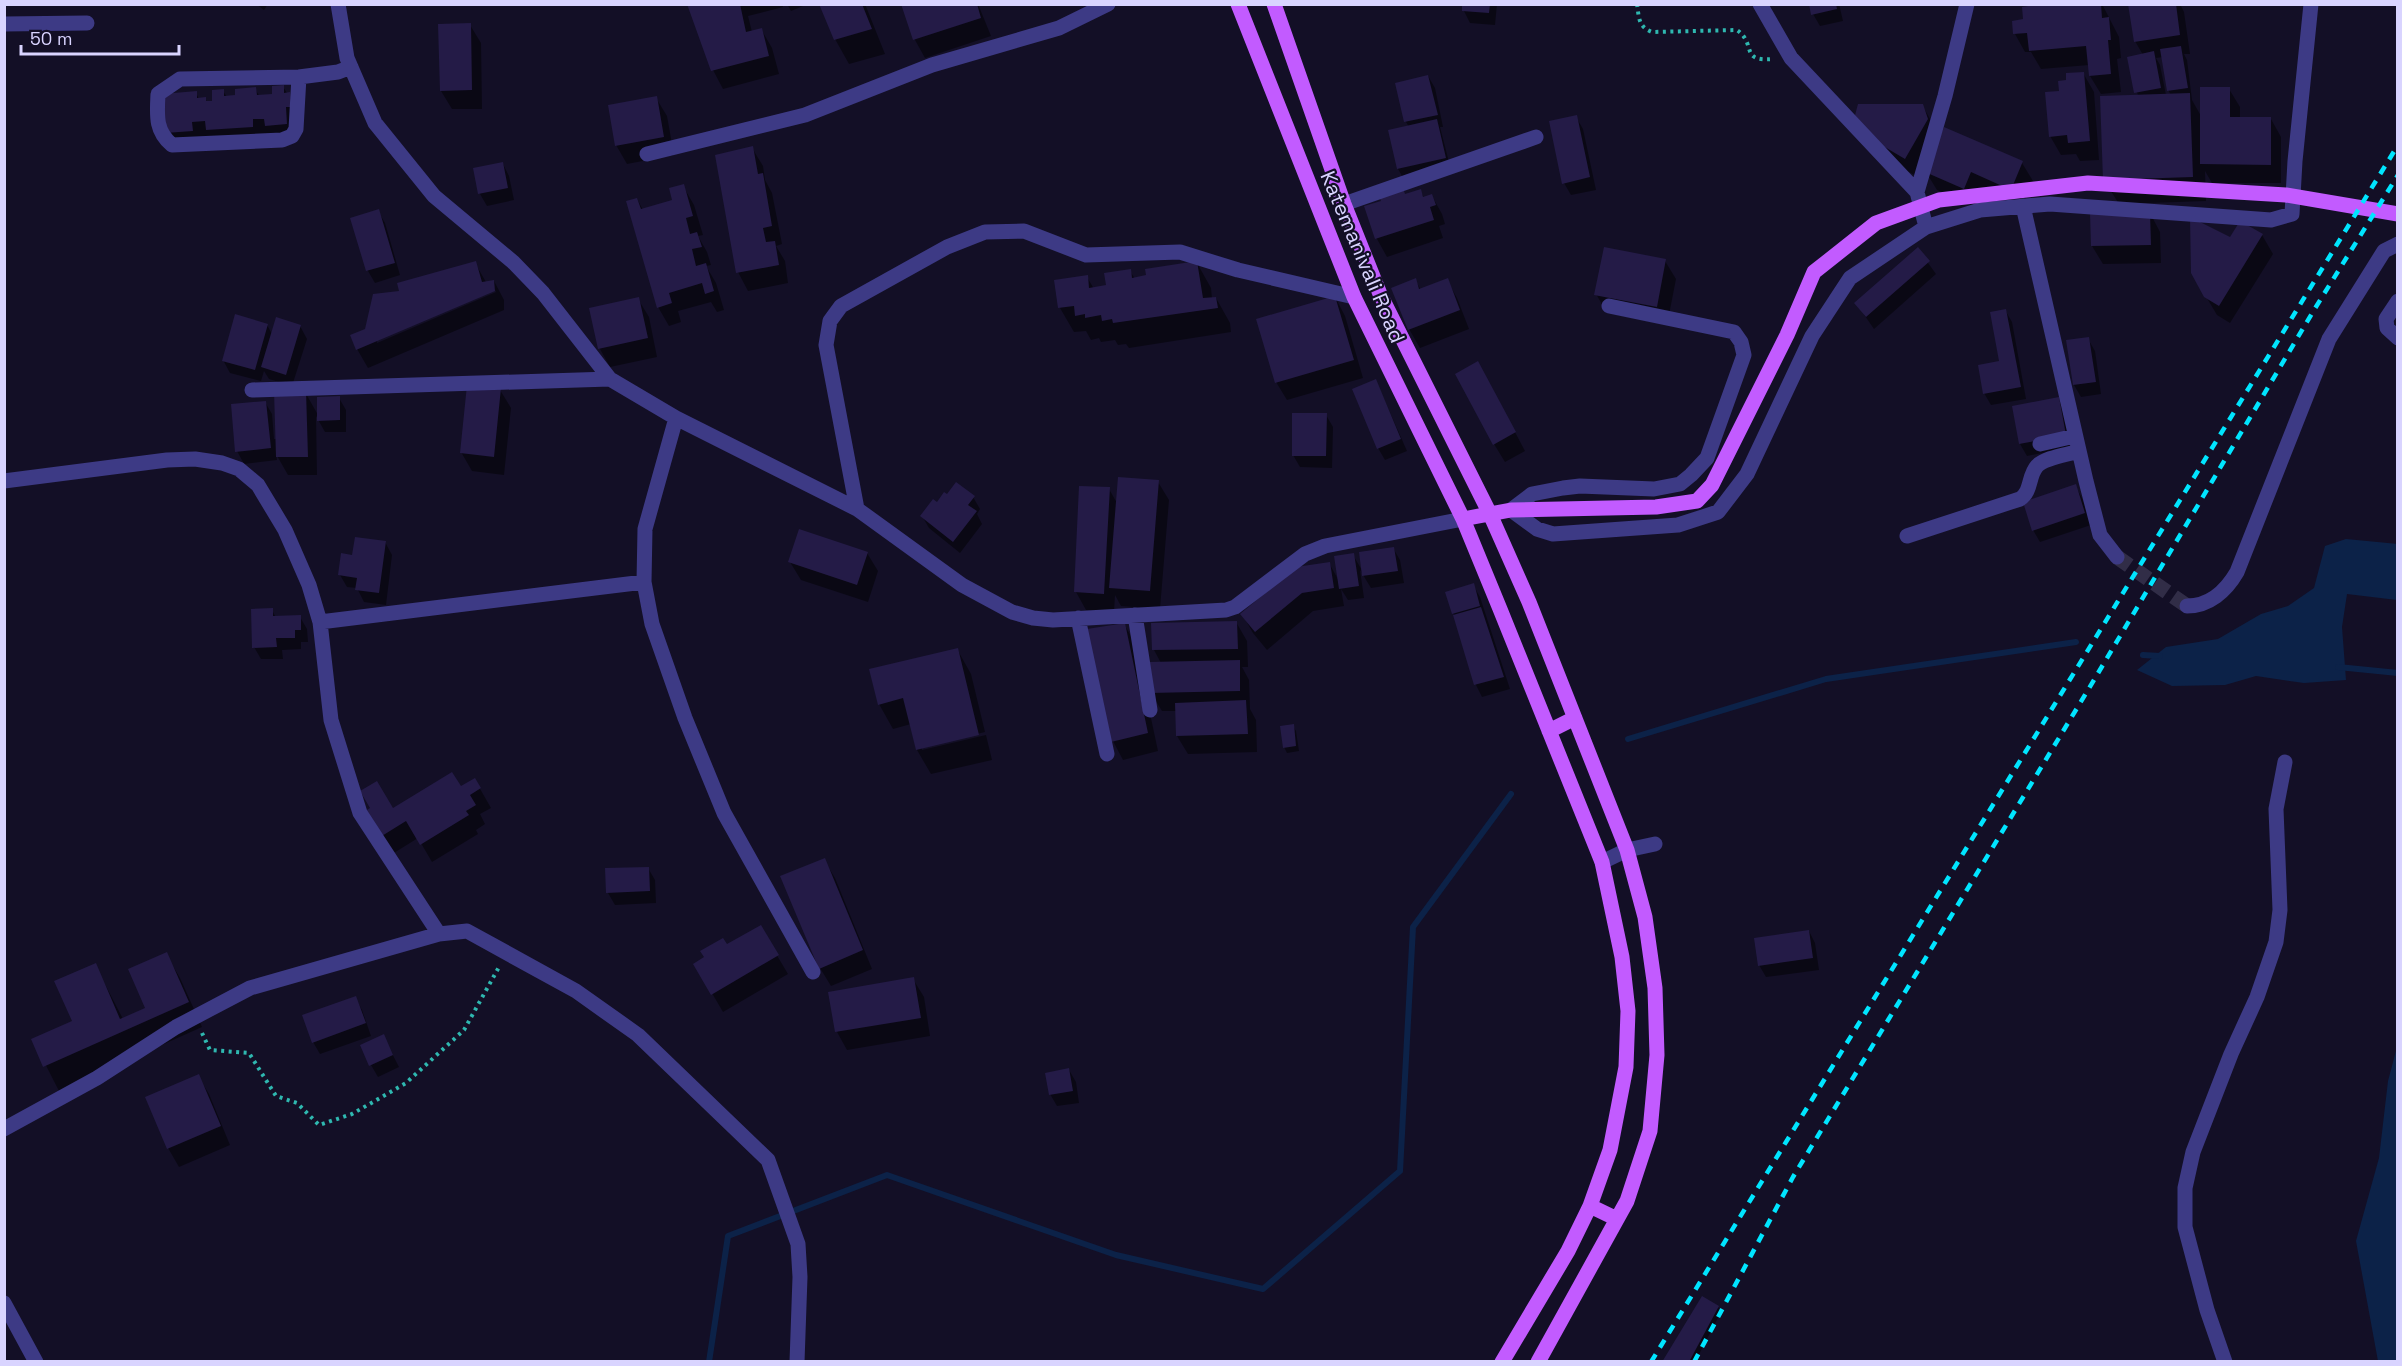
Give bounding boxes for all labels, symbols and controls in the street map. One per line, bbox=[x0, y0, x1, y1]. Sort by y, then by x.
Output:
scale bar bbox=[21, 18, 178, 56]
text: 50 m bbox=[30, 27, 72, 50]
street label: Katemanivali Road bbox=[1315, 167, 1411, 347]

